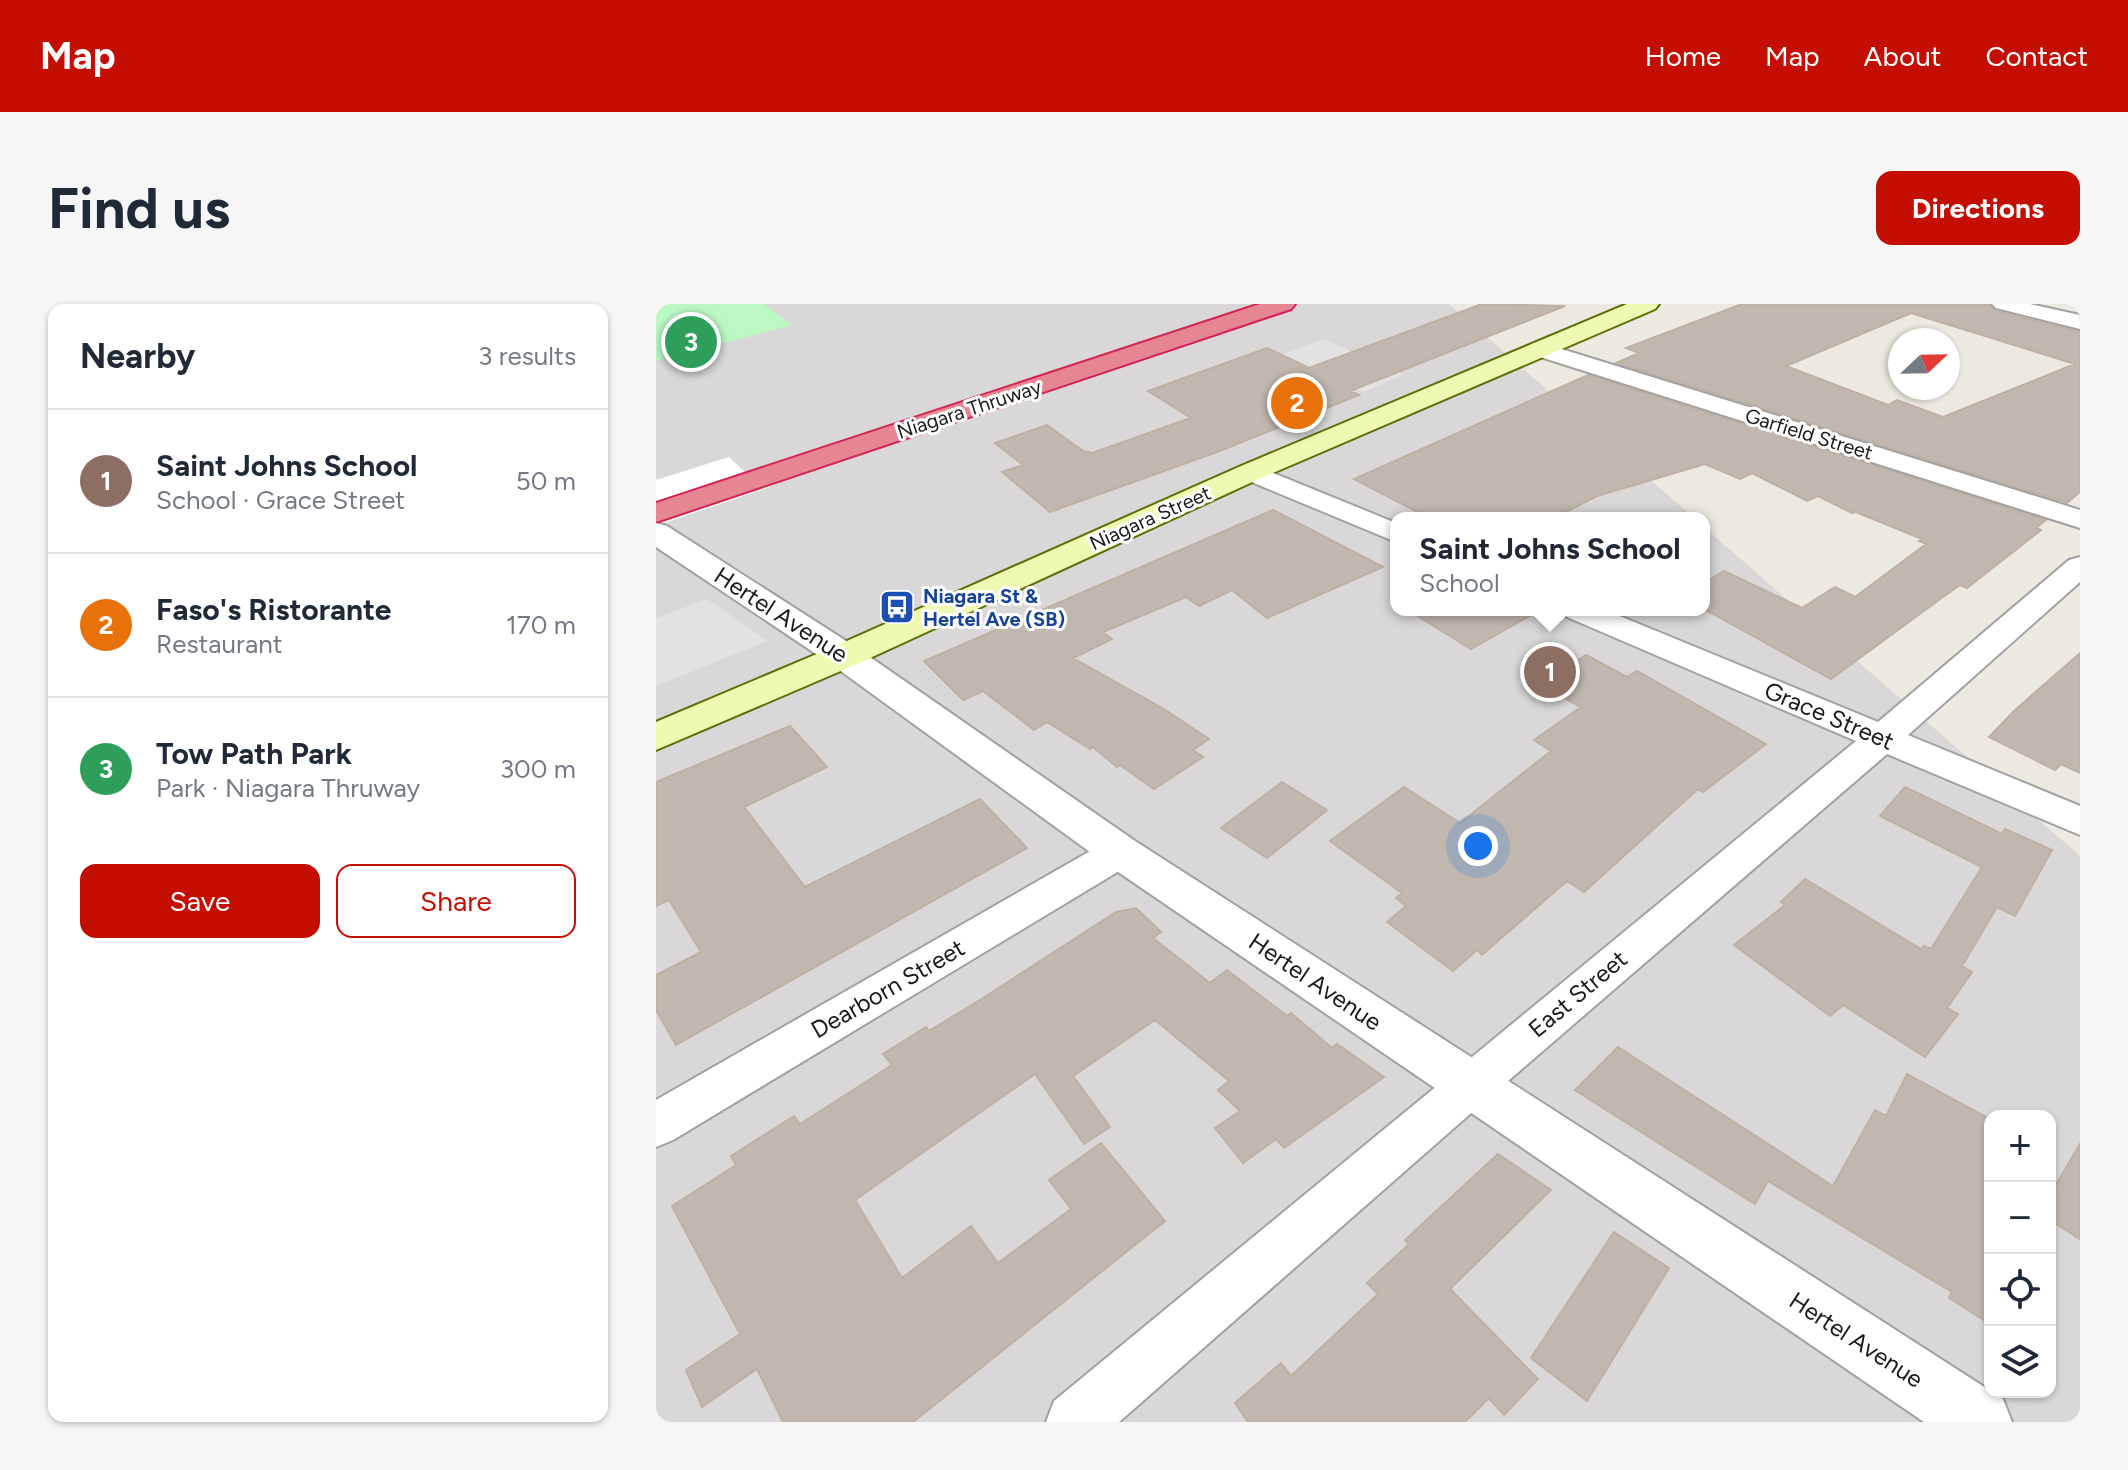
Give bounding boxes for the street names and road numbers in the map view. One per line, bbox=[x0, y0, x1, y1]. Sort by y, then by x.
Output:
street label: Niagara Thruway bbox=[894, 374, 1045, 444]
street label: Garfield Street bbox=[1742, 403, 1876, 465]
street label: Niagara Street bbox=[1086, 481, 1214, 555]
street label: Hertel Avenue bbox=[709, 561, 854, 669]
street label: Grace Street bbox=[1760, 675, 1898, 756]
street label: Hertel Avenue bbox=[1243, 927, 1387, 1037]
street label: Dearborn Street bbox=[806, 933, 970, 1044]
street label: East Street bbox=[1522, 944, 1633, 1043]
street label: Hertel Avenue bbox=[1784, 1286, 1929, 1394]

